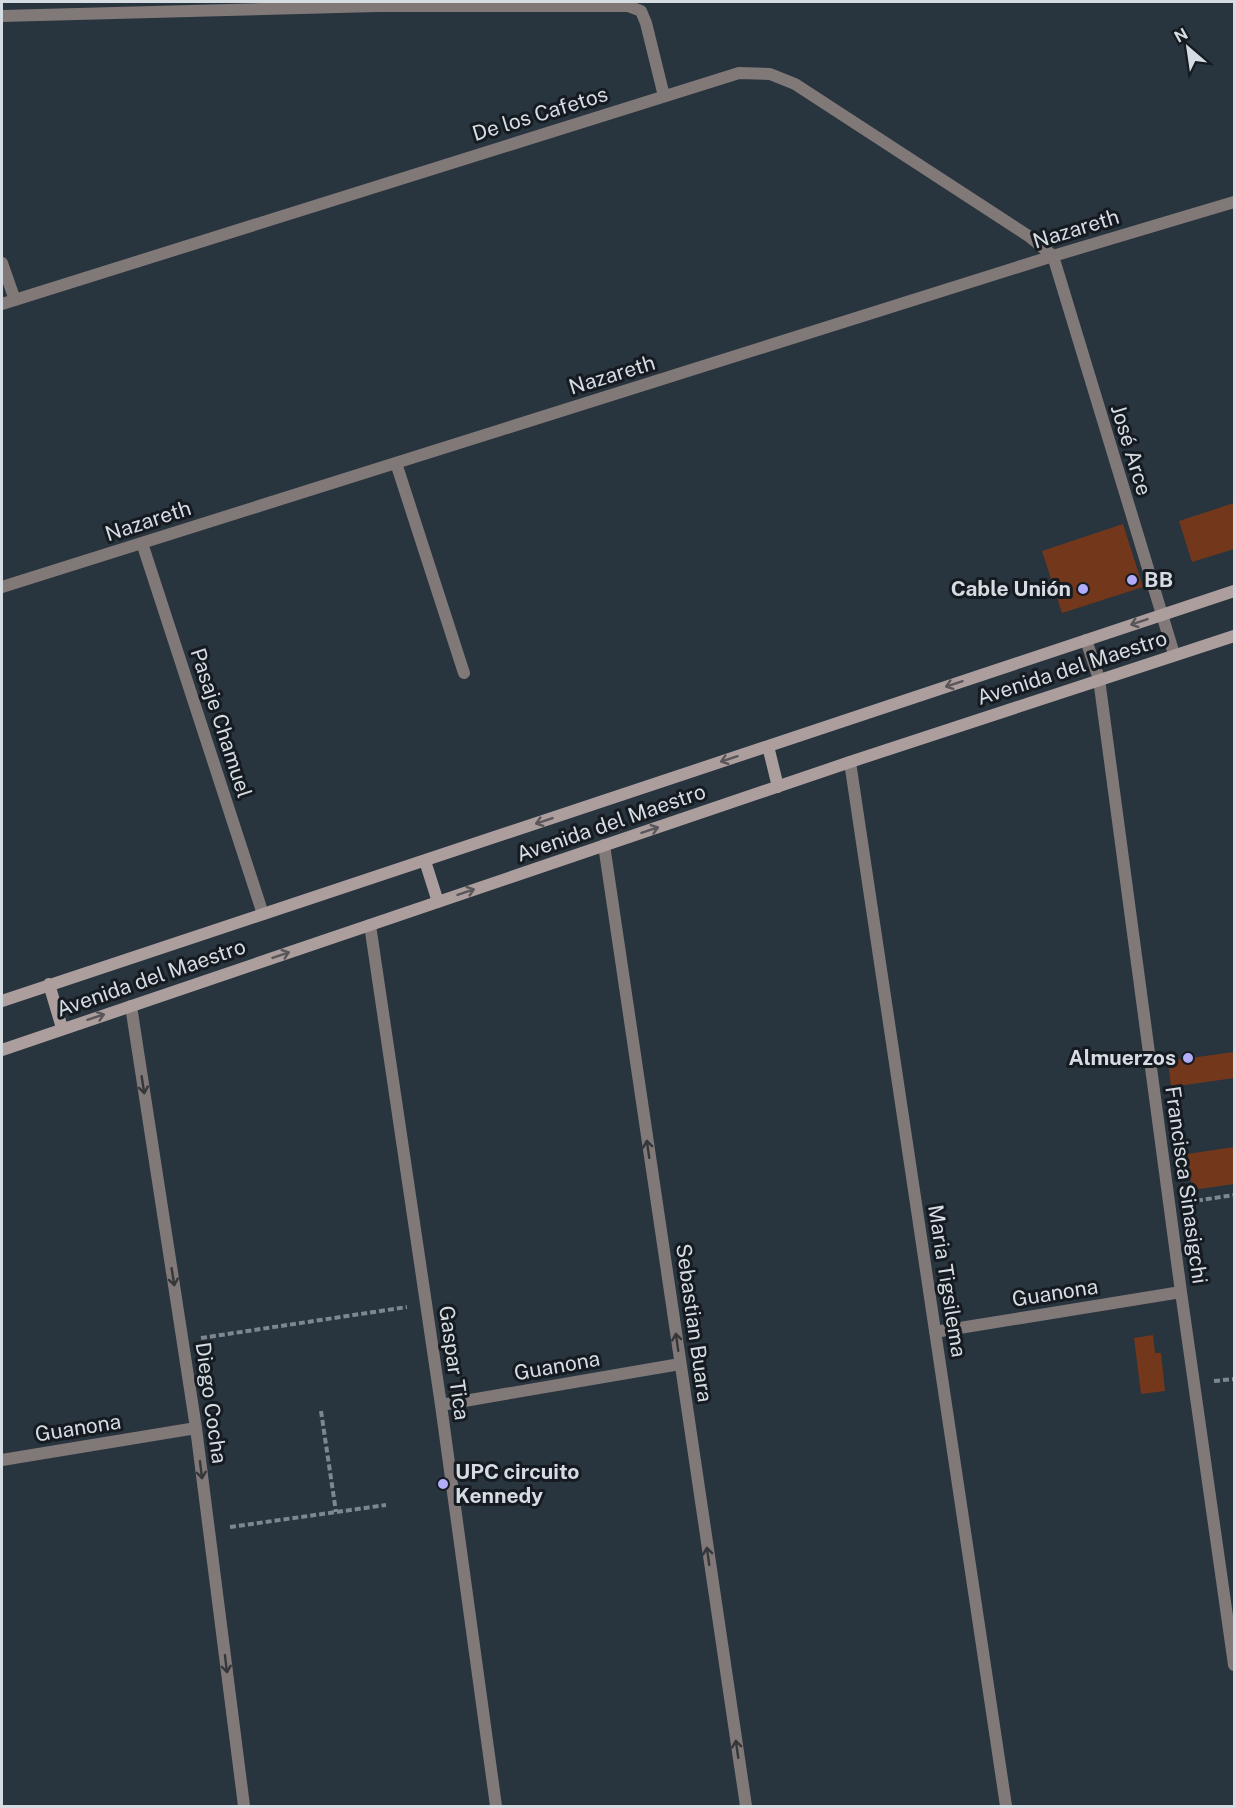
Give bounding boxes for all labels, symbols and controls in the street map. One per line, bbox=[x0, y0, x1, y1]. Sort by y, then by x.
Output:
north arrow bbox=[1158, 18, 1218, 78]
text: N bbox=[1171, 24, 1191, 47]
street label: De los Cafetos bbox=[469, 81, 611, 146]
street label: Nazareth bbox=[1030, 204, 1122, 253]
street label: Nazareth bbox=[566, 350, 658, 399]
street label: José Arce bbox=[1106, 401, 1157, 498]
street label: Nazareth bbox=[102, 495, 194, 546]
place label: BB bbox=[1144, 567, 1173, 592]
marker: BB bbox=[1125, 573, 1139, 587]
place label: Cable Unión bbox=[951, 576, 1071, 601]
marker: Cable Unión bbox=[1076, 582, 1090, 596]
one-way arrow bbox=[1130, 617, 1149, 628]
street label: Avenida del Maestro bbox=[974, 625, 1170, 710]
street label: Pasaje Chamuel bbox=[185, 645, 257, 801]
one-way arrow bbox=[945, 680, 964, 691]
one-way arrow bbox=[720, 755, 739, 766]
street label: Avenida del Maestro bbox=[513, 778, 709, 867]
one-way arrow bbox=[535, 816, 554, 827]
one-way arrow bbox=[641, 823, 659, 834]
one-way arrow bbox=[456, 886, 475, 897]
street label: Avenida del Maestro bbox=[53, 933, 249, 1022]
one-way arrow bbox=[271, 949, 290, 960]
one-way arrow bbox=[86, 1011, 105, 1022]
place label: Almuerzos bbox=[1068, 1045, 1176, 1070]
marker: Almuerzos bbox=[1181, 1051, 1195, 1065]
one-way arrow bbox=[138, 1074, 149, 1094]
street label: Francisca Sinasigchi bbox=[1160, 1085, 1213, 1285]
one-way arrow bbox=[643, 1140, 654, 1160]
street label: Maria Tigsilema bbox=[923, 1203, 972, 1359]
street label: Sebastian Buara bbox=[671, 1242, 718, 1404]
one-way arrow bbox=[167, 1267, 178, 1287]
street label: Guanona bbox=[1010, 1273, 1100, 1312]
street label: Gaspar Tica bbox=[434, 1304, 475, 1422]
one-way arrow bbox=[671, 1333, 682, 1353]
street label: Diego Cocha bbox=[191, 1341, 232, 1465]
street label: Guanona bbox=[512, 1346, 602, 1385]
street label: Guanona bbox=[33, 1408, 123, 1447]
place label: UPC circuito Kennedy bbox=[455, 1459, 579, 1508]
one-way arrow bbox=[196, 1460, 207, 1480]
marker: UPC circuito Kennedy bbox=[436, 1477, 450, 1491]
one-way arrow bbox=[703, 1546, 714, 1566]
one-way arrow bbox=[220, 1653, 231, 1673]
one-way arrow bbox=[732, 1739, 743, 1759]

